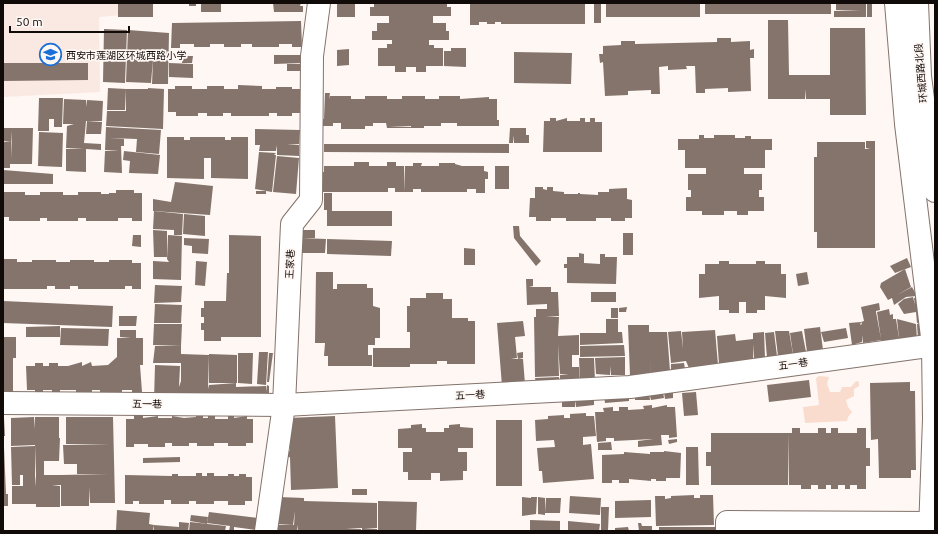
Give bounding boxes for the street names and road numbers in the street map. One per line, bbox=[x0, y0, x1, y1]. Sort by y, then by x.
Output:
street label: 环城西路北段 bbox=[913, 43, 929, 103]
street label: 王家巷 bbox=[284, 249, 296, 279]
street label: 五一巷 bbox=[777, 356, 809, 372]
street label: 五一巷 bbox=[455, 389, 485, 401]
street label: 五一巷 bbox=[132, 398, 162, 410]

